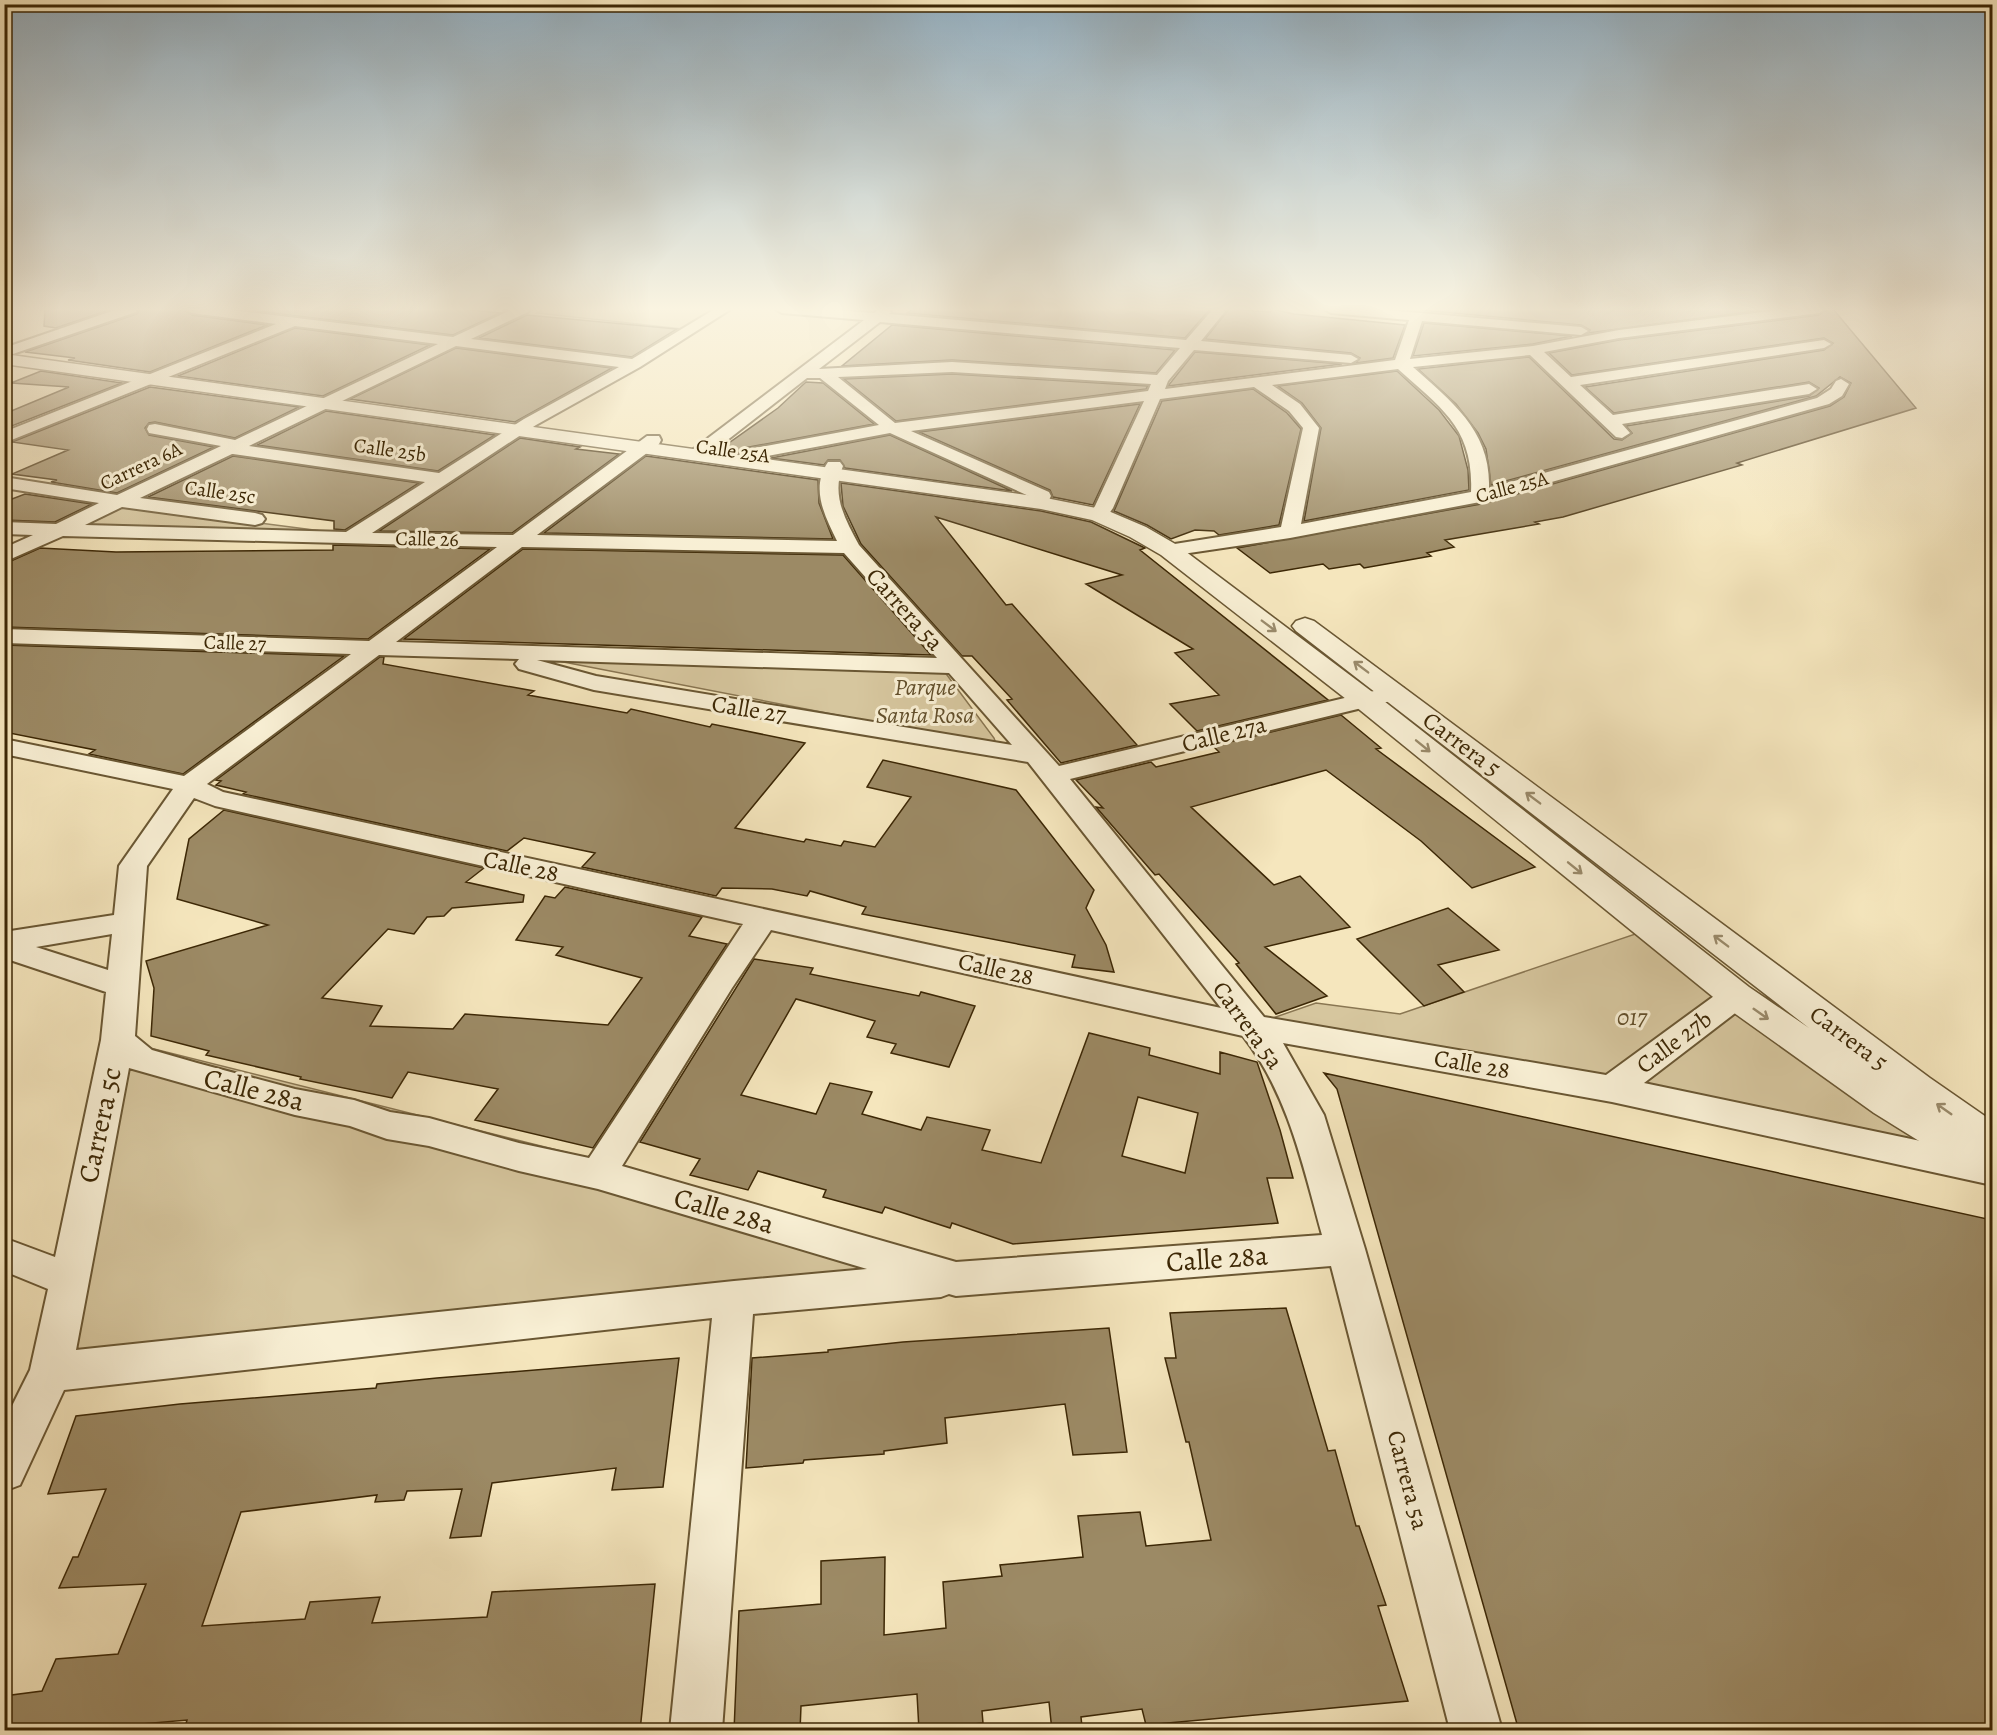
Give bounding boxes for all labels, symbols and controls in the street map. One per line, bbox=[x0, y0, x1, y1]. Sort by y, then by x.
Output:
street label: Calle 25b bbox=[352, 432, 428, 468]
street label: Calle 25A bbox=[694, 432, 772, 470]
street label: Carrera 6A bbox=[96, 435, 187, 497]
street label: Calle 25A bbox=[1473, 464, 1552, 510]
street label: Calle 25c bbox=[183, 474, 257, 510]
street label: Calle 26 bbox=[395, 525, 459, 553]
street label: Carrera 5a bbox=[859, 561, 951, 658]
one-way arrow bbox=[1261, 620, 1277, 633]
street label: Calle 27 bbox=[203, 628, 267, 658]
one-way arrow bbox=[1353, 661, 1369, 673]
park label: Parque Santa Rosa bbox=[876, 671, 974, 731]
street label: Calle 27 bbox=[710, 687, 789, 731]
street label: Carrera 5 bbox=[1416, 704, 1508, 784]
street label: Calle 27a bbox=[1178, 708, 1270, 760]
one-way arrow bbox=[1415, 739, 1430, 753]
one-way arrow bbox=[1525, 791, 1541, 804]
street label: Calle 28 bbox=[480, 842, 562, 890]
one-way arrow bbox=[1567, 861, 1583, 874]
one-way arrow bbox=[1714, 935, 1730, 947]
street label: Calle 28 bbox=[955, 945, 1037, 993]
street label: Carrera 5a bbox=[1205, 975, 1291, 1076]
street label: Carrera 5 bbox=[1803, 998, 1895, 1078]
park label: 017 bbox=[1617, 1001, 1648, 1033]
street label: Calle 27b bbox=[1630, 1003, 1718, 1081]
one-way arrow bbox=[1753, 1008, 1769, 1020]
street label: Calle 28 bbox=[1432, 1042, 1512, 1086]
street label: Calle 28a bbox=[200, 1059, 308, 1121]
street label: Carrera 5c bbox=[69, 1064, 131, 1186]
one-way arrow bbox=[1937, 1103, 1953, 1115]
street label: Calle 28a bbox=[670, 1179, 778, 1243]
street label: Calle 28a bbox=[1165, 1236, 1269, 1282]
street label: Carrera 5a bbox=[1379, 1427, 1437, 1534]

